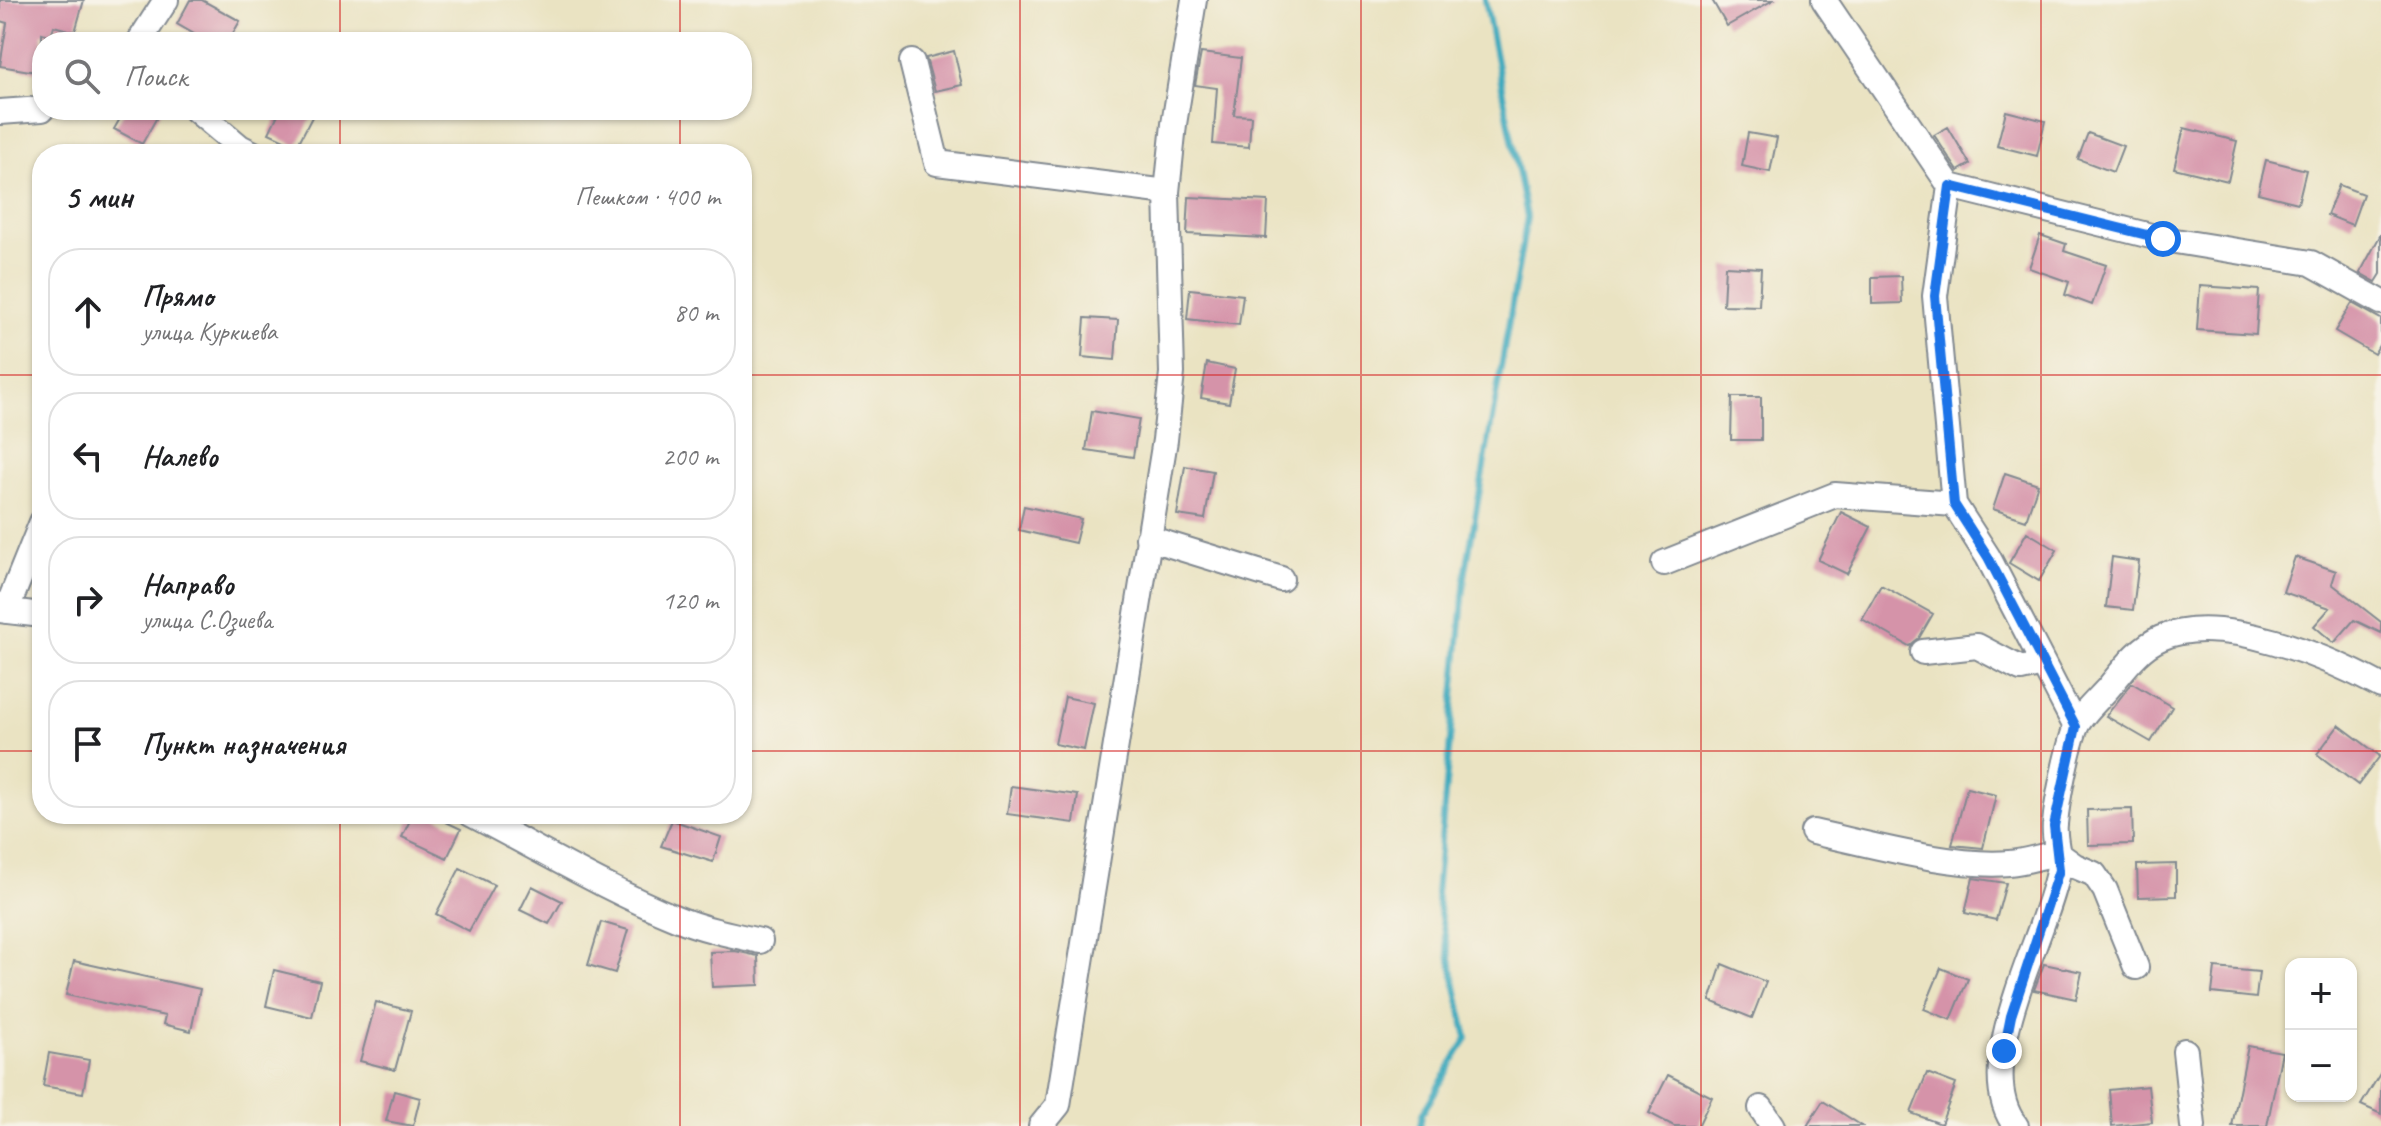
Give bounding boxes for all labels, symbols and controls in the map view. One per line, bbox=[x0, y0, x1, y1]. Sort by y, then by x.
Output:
search box bbox=[32, 32, 752, 120]
icon: search bbox=[60, 54, 104, 98]
text: Поиск bbox=[124, 57, 187, 95]
text: 5 мин bbox=[64, 175, 133, 218]
text: Пешком · 400 m bbox=[575, 180, 720, 213]
route start bbox=[2145, 221, 2181, 257]
text: Прямо bbox=[142, 277, 213, 315]
icon: ahead bbox=[66, 290, 110, 334]
text: 80 m bbox=[674, 296, 718, 329]
text: улица Куркиева bbox=[142, 315, 277, 348]
icon: left bbox=[66, 434, 110, 478]
text: Налево bbox=[142, 437, 218, 475]
text: 200 m bbox=[662, 440, 718, 473]
text: Направо bbox=[142, 565, 234, 603]
icon: right bbox=[66, 578, 110, 622]
text: 120 m bbox=[662, 584, 718, 617]
text: улица С.Озиева bbox=[142, 603, 272, 636]
icon: arrive bbox=[66, 722, 110, 766]
text: Пункт назначения bbox=[142, 725, 345, 763]
map controls bbox=[2285, 958, 2357, 1102]
button: + bbox=[2285, 958, 2357, 1030]
button: − bbox=[2285, 1030, 2357, 1102]
route end bbox=[1986, 1033, 2022, 1069]

